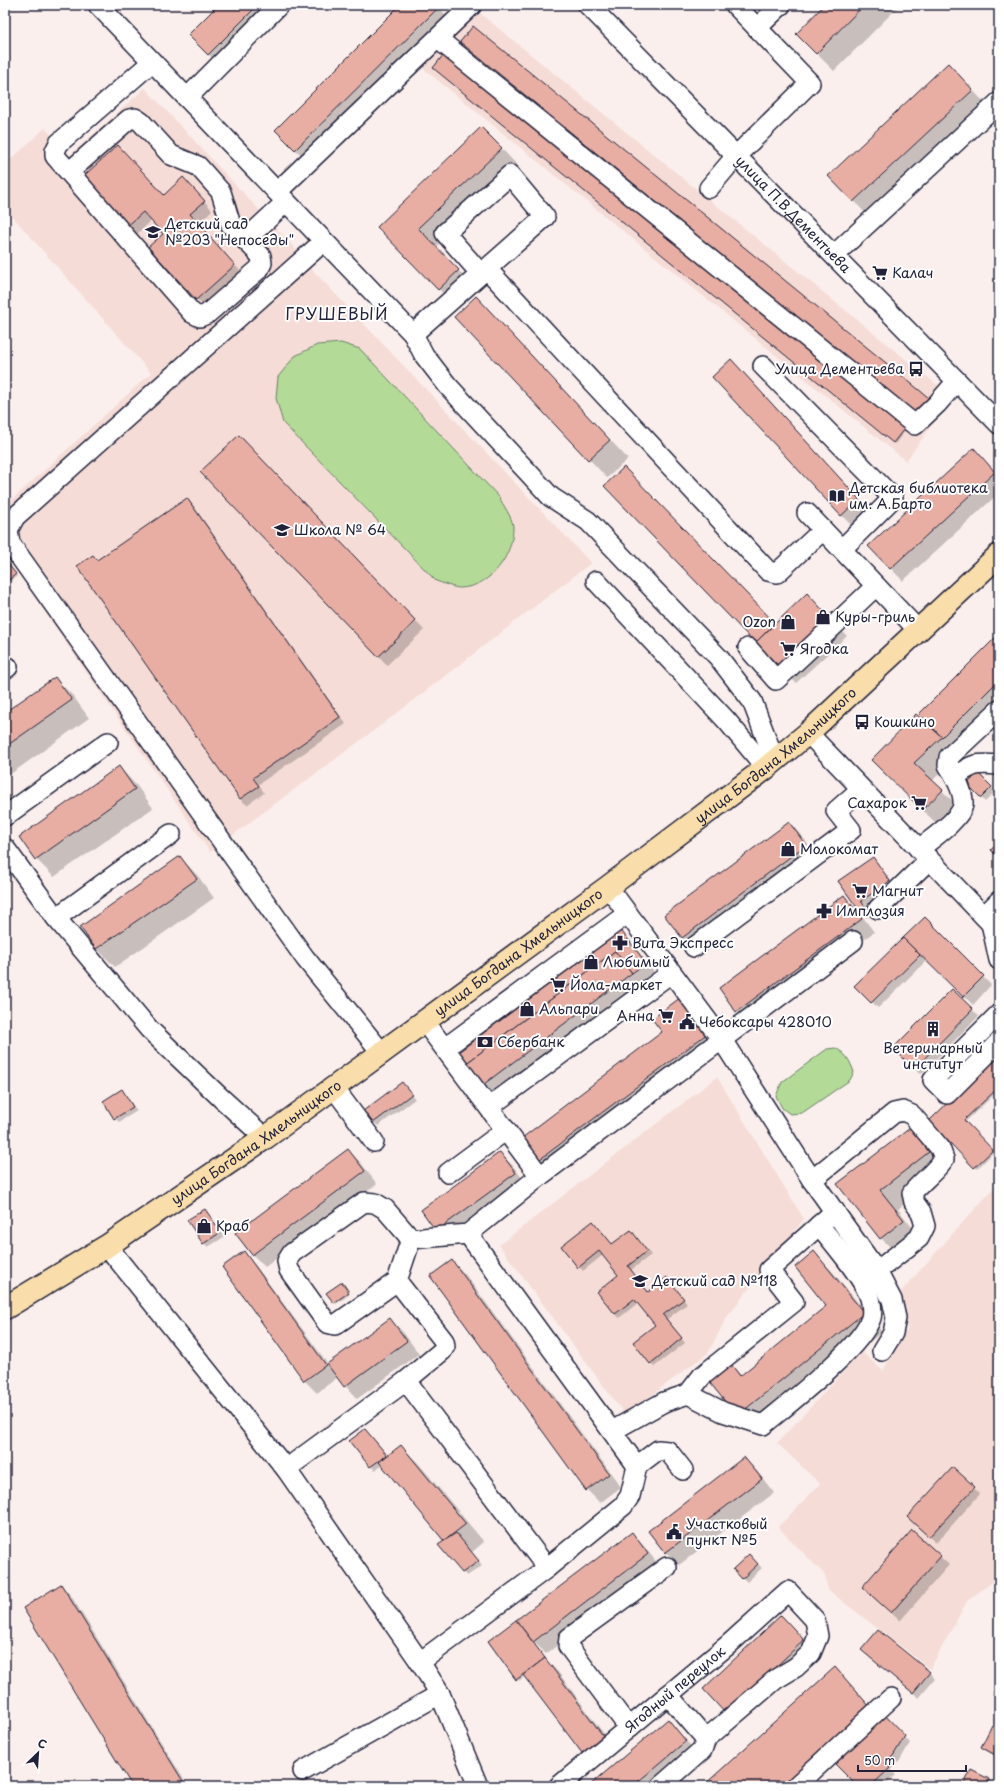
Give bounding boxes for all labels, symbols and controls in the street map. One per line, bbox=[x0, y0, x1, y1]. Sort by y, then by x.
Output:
street label: улица П.В.Дементьева bbox=[731, 150, 856, 278]
place label: Детский сад №203 "Непоседы" bbox=[164, 213, 294, 250]
school or university icon: Детский сад №203 "Непоседы" bbox=[144, 223, 162, 241]
place label: Калач bbox=[892, 262, 934, 283]
supermarket icon: Калач bbox=[871, 264, 889, 282]
district label: ГРУШЕВЫЙ bbox=[285, 301, 389, 325]
place label: Улица Дементьева bbox=[775, 358, 904, 379]
bus stop icon: Улица Дементьева bbox=[907, 360, 925, 378]
place label: Детская библиотека им. А.Барто bbox=[848, 477, 988, 514]
library icon: Детская библиотека им. А.Барто bbox=[828, 487, 846, 505]
place label: Школа № 64 bbox=[294, 519, 386, 540]
school or university icon: Школа № 64 bbox=[273, 521, 291, 539]
place label: Куры-гриль bbox=[835, 606, 915, 627]
shop icon: Куры-гриль bbox=[814, 608, 832, 626]
place label: Ozon bbox=[743, 611, 776, 632]
shop icon: Ozon bbox=[779, 613, 797, 631]
place label: Ягодка bbox=[800, 638, 849, 659]
supermarket icon: Ягодка bbox=[779, 640, 797, 658]
street label: улица Богдана Хмельницкого bbox=[690, 682, 861, 828]
place label: Кошкино bbox=[874, 711, 935, 732]
bus stop icon: Кошкино bbox=[853, 713, 871, 731]
place label: Сахарок bbox=[847, 792, 908, 813]
supermarket icon: Сахарок bbox=[910, 794, 928, 812]
place label: Молокомат bbox=[800, 838, 878, 859]
shop icon: Молокомат bbox=[779, 840, 797, 858]
place label: Магнит bbox=[872, 880, 924, 901]
supermarket icon: Магнит bbox=[851, 882, 869, 900]
street label: улица Богдана Хмельницкого bbox=[430, 883, 607, 1021]
place label: Имплозия bbox=[836, 900, 905, 921]
pharmacy icon: Имплозия bbox=[815, 902, 833, 920]
place label: Вита Экспресс bbox=[632, 932, 734, 953]
pharmacy icon: Вита Экспресс bbox=[611, 934, 629, 952]
place label: Любимый bbox=[603, 951, 670, 972]
shop icon: Любимый bbox=[582, 953, 600, 971]
place label: Йола-маркет bbox=[570, 974, 662, 995]
supermarket icon: Йола-маркет bbox=[549, 976, 567, 994]
place label: Альпари bbox=[539, 998, 599, 1019]
shop icon: Альпари bbox=[518, 1000, 536, 1018]
place label: Анна bbox=[617, 1005, 654, 1026]
supermarket icon: Анна bbox=[657, 1007, 675, 1025]
place label: Чебоксары 428010 bbox=[699, 1011, 832, 1032]
public building icon: Чебоксары 428010 bbox=[678, 1013, 696, 1031]
building icon: Ветеринарный институт bbox=[924, 1020, 942, 1038]
place label: Сбербанк bbox=[497, 1031, 565, 1052]
bank icon: Сбербанк bbox=[476, 1033, 494, 1051]
place label: Ветеринарный институт bbox=[883, 1037, 983, 1074]
street label: улица Богдана Хмельницкого bbox=[166, 1074, 346, 1209]
place label: Краб bbox=[216, 1215, 250, 1236]
shop icon: Краб bbox=[195, 1217, 213, 1235]
place label: Детский сад №118 bbox=[651, 1270, 778, 1291]
school or university icon: Детский сад №118 bbox=[631, 1272, 649, 1290]
place label: Участковый пункт №5 bbox=[686, 1513, 768, 1550]
public building icon: Участковый пункт №5 bbox=[665, 1523, 683, 1541]
street label: Ягодный переулок bbox=[620, 1640, 730, 1737]
north arrow bbox=[18, 1733, 58, 1773]
text: С bbox=[35, 1734, 50, 1753]
scale bar bbox=[858, 1747, 966, 1773]
text: 50 m bbox=[864, 1751, 895, 1769]

